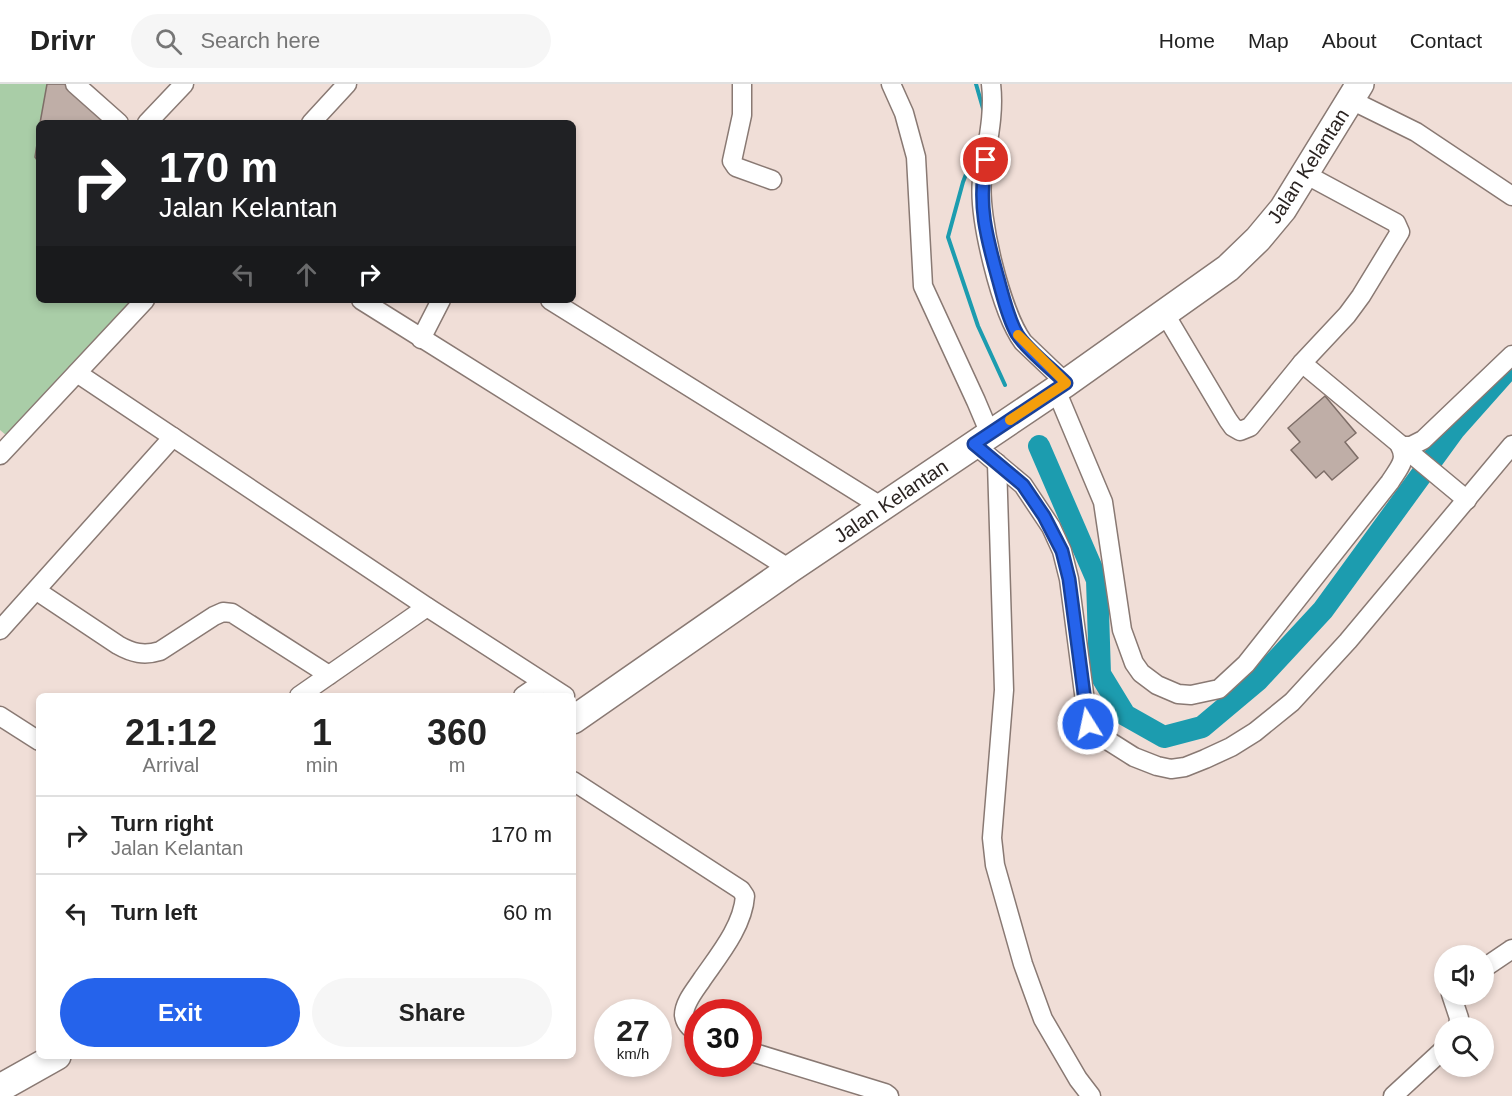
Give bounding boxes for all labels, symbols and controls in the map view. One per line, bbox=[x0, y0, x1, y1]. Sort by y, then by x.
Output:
search box bbox=[131, 14, 551, 68]
text: Drivr bbox=[30, 25, 95, 56]
icon: search bbox=[152, 25, 185, 58]
text: Search here bbox=[200, 28, 320, 53]
text: Home bbox=[1159, 29, 1215, 52]
text: Map bbox=[1248, 29, 1289, 52]
text: About bbox=[1322, 29, 1377, 52]
text: Contact bbox=[1410, 29, 1482, 52]
street label: Jalan Kelantan bbox=[1263, 105, 1353, 227]
pin bbox=[960, 134, 1011, 185]
icon: arrive bbox=[969, 143, 1002, 176]
icon: right bbox=[60, 144, 138, 222]
text: 170 m bbox=[159, 144, 278, 191]
text: Jalan Kelantan bbox=[159, 193, 338, 223]
icon: left bbox=[227, 258, 260, 291]
icon: ahead bbox=[290, 258, 323, 291]
icon: right bbox=[353, 258, 386, 291]
street label: Jalan Kelantan bbox=[830, 455, 952, 547]
position arrow bbox=[1056, 692, 1120, 756]
text: 21:12 bbox=[125, 712, 217, 753]
text: 1 bbox=[312, 712, 332, 753]
text: 360 bbox=[427, 712, 487, 753]
text: Arrival bbox=[143, 754, 199, 776]
text: min bbox=[306, 754, 338, 776]
text: m bbox=[449, 754, 465, 776]
text: Turn right bbox=[111, 811, 213, 836]
icon: right bbox=[60, 819, 93, 852]
text: 170 m bbox=[491, 822, 552, 847]
text: Jalan Kelantan bbox=[111, 837, 243, 859]
icon: left bbox=[60, 897, 93, 930]
text: Turn left bbox=[111, 900, 197, 925]
text: 60 m bbox=[503, 900, 552, 925]
map controls bbox=[1434, 945, 1494, 1077]
button: sound bbox=[1434, 945, 1494, 1005]
button: Exit bbox=[60, 978, 300, 1047]
button: Share bbox=[312, 978, 552, 1047]
speed limit sign: 30 bbox=[684, 999, 762, 1077]
text: 27 bbox=[616, 1014, 650, 1047]
button: search bbox=[1434, 1017, 1494, 1077]
text: km/h bbox=[617, 1045, 649, 1062]

